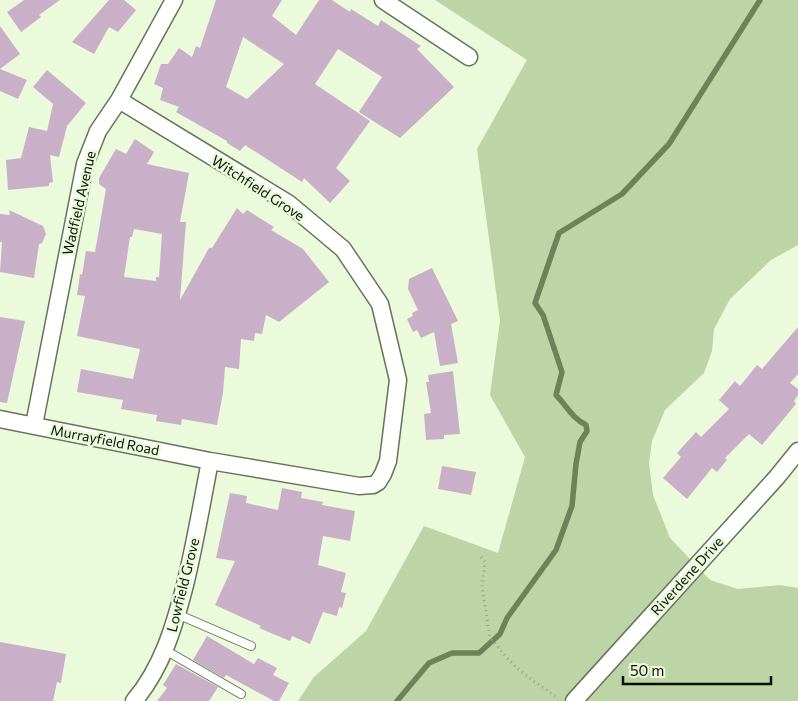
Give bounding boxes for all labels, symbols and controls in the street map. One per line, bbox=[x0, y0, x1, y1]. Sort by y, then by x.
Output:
street label: Wadfield Avenue bbox=[58, 149, 99, 257]
street label: Witchfield Grove bbox=[209, 151, 308, 224]
street label: Murrayfield Road bbox=[49, 421, 161, 458]
street label: Riverdene Drive bbox=[647, 533, 726, 619]
street label: Lowfield Grove bbox=[163, 536, 202, 634]
scale bar bbox=[623, 654, 770, 686]
text: 50 m bbox=[630, 661, 664, 679]

